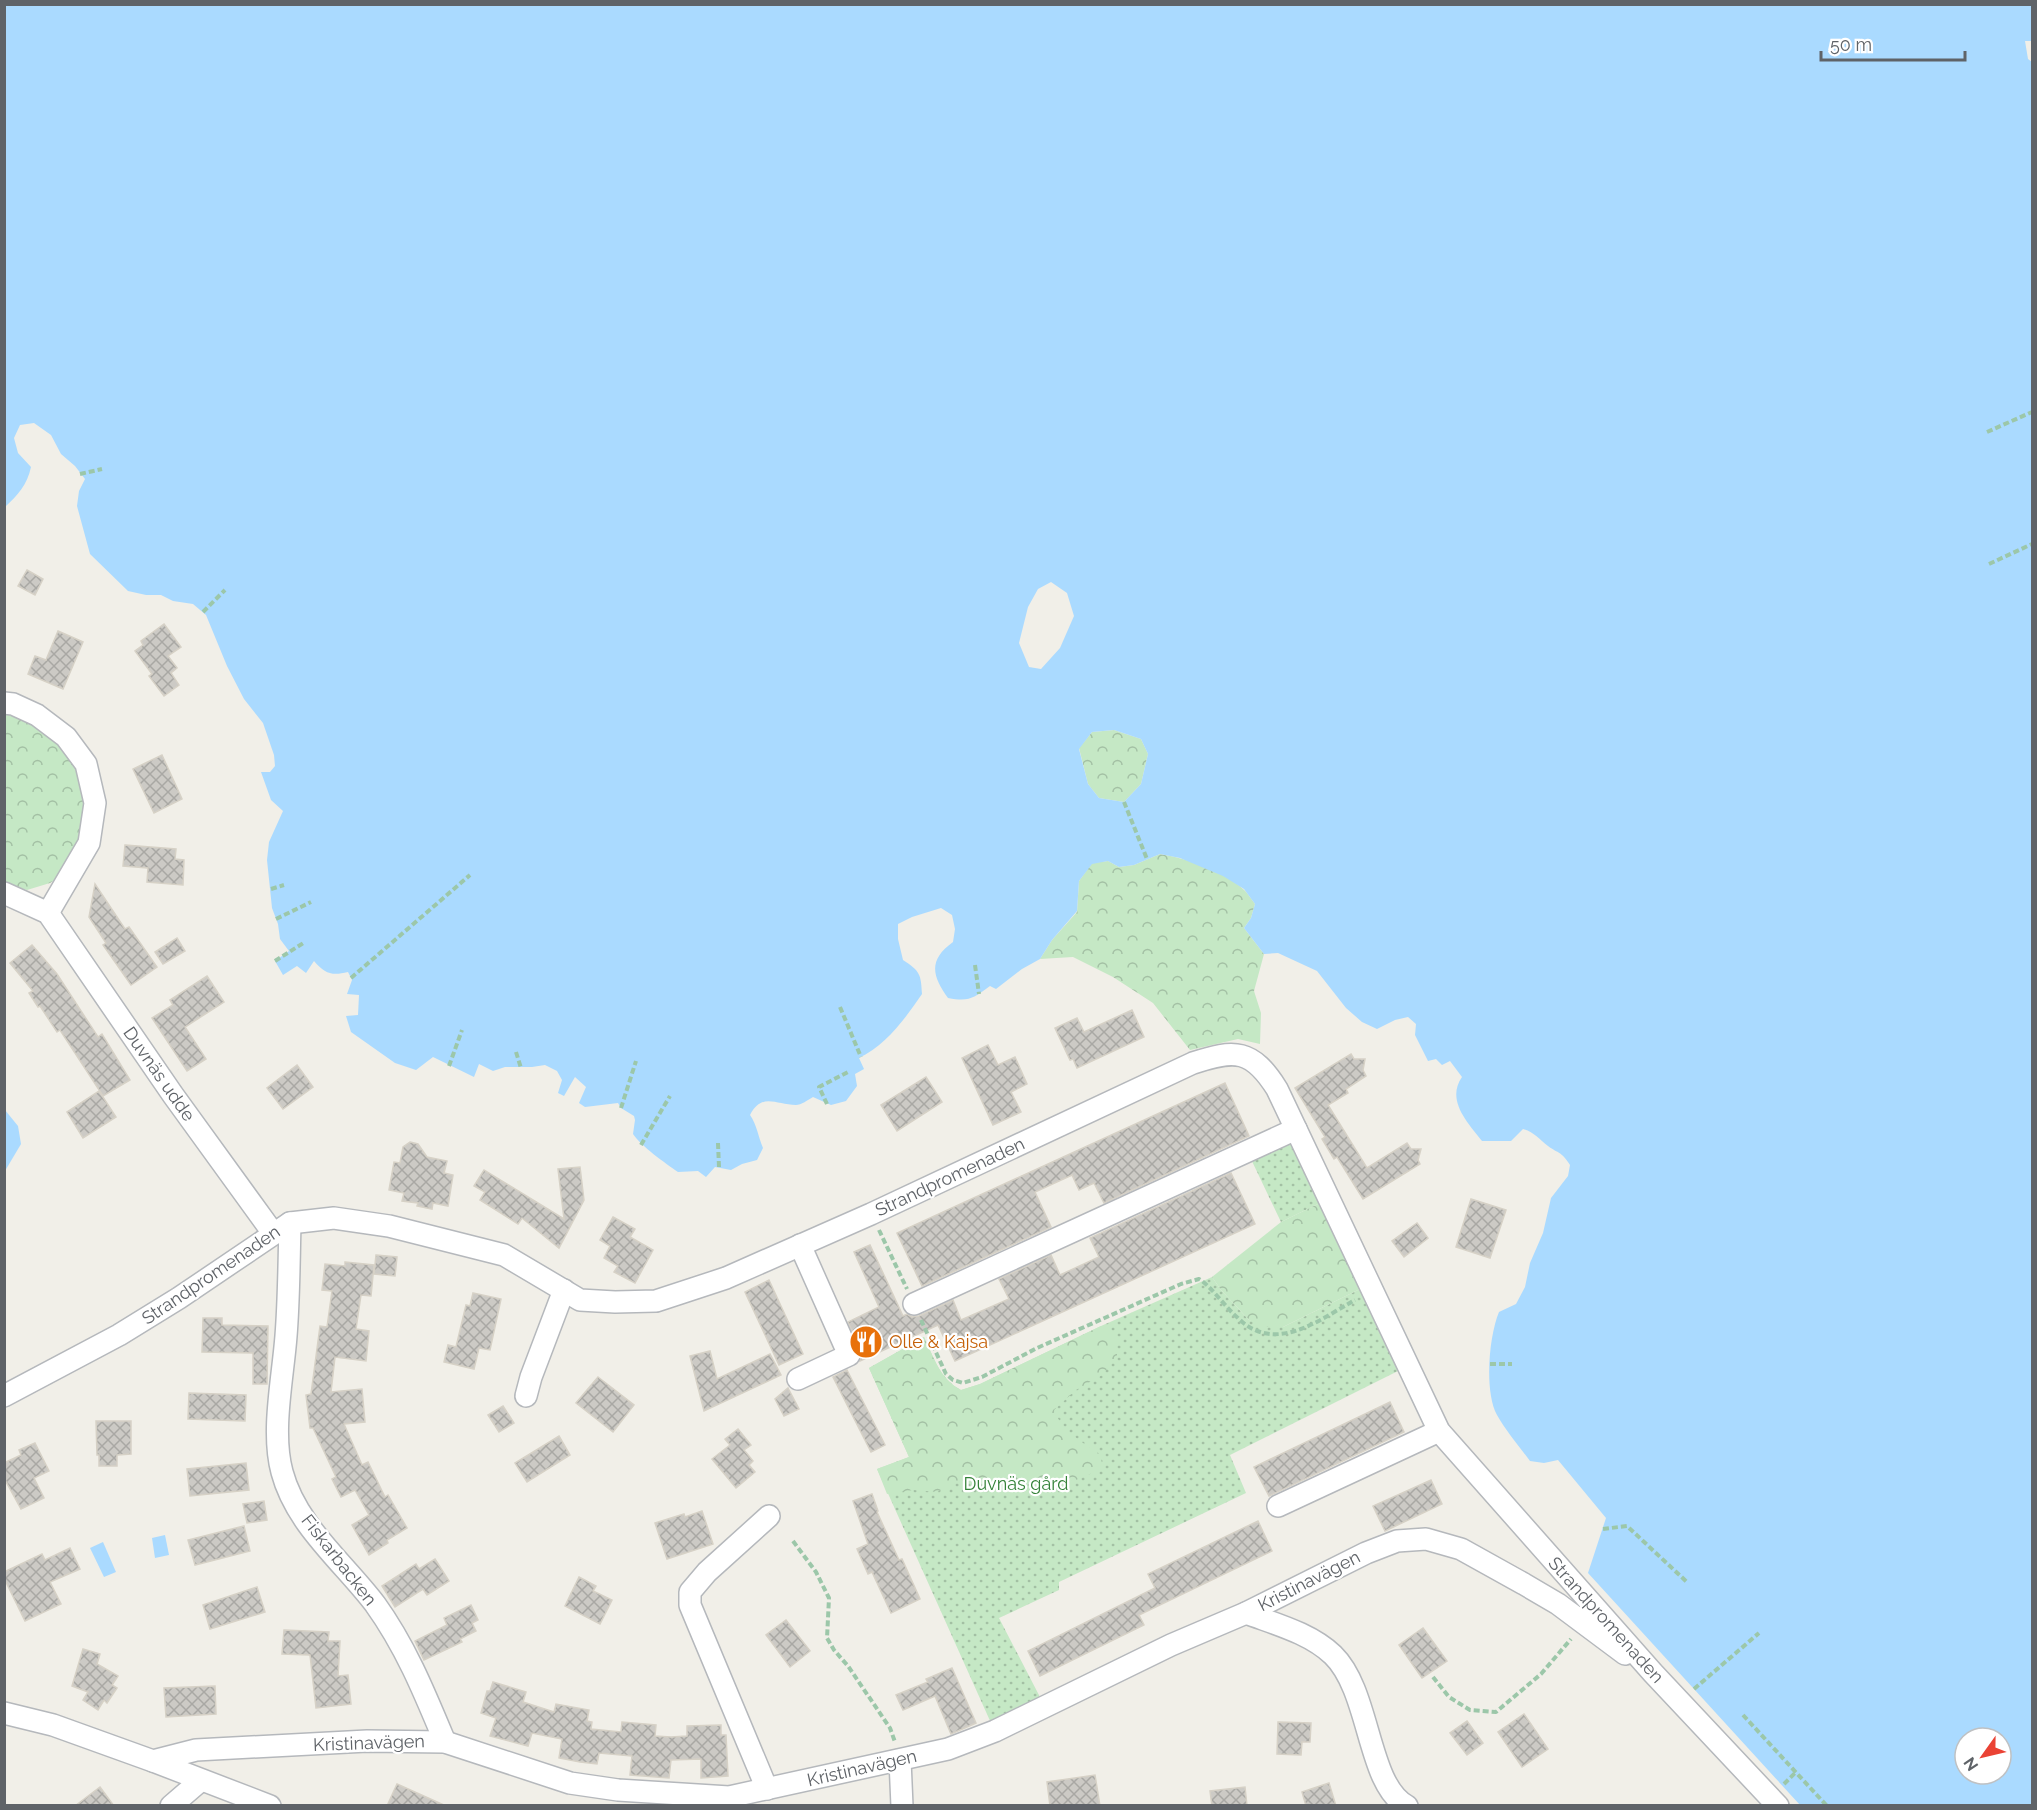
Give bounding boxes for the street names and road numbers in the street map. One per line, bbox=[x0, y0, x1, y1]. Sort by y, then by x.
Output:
street label: Duvnäs udde bbox=[119, 1022, 200, 1125]
street label: Strandpromenaden bbox=[872, 1133, 1028, 1220]
street label: Strandpromenaden bbox=[138, 1221, 284, 1329]
street label: Fiskarbacken bbox=[297, 1510, 381, 1609]
street label: Kristinavägen bbox=[1254, 1546, 1363, 1615]
street label: Strandpromenaden bbox=[1544, 1552, 1668, 1687]
street label: Kristinavägen bbox=[313, 1730, 425, 1755]
street label: Kristinavägen bbox=[805, 1745, 919, 1790]

